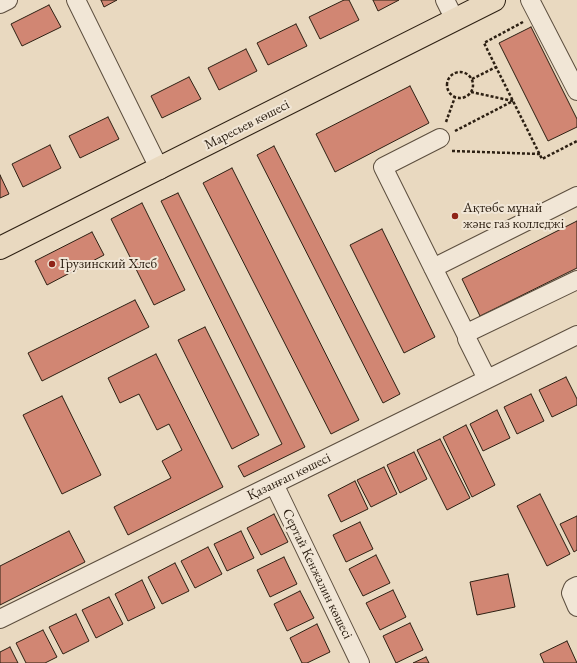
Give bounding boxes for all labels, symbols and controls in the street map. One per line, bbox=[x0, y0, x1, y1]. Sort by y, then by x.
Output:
street label: Маресьев көшесі bbox=[202, 96, 292, 154]
place label: Ақтөбе мұнай және газ колледжі bbox=[463, 200, 564, 232]
marker: Ақтөбе мұнай және газ колледжі bbox=[450, 211, 460, 221]
place label: Грузинский Хлеб bbox=[60, 256, 157, 272]
marker: Грузинский Хлеб bbox=[47, 259, 57, 269]
street label: Қазанғап көшесі bbox=[245, 450, 333, 504]
street label: Сертай Кенжалин көшесі bbox=[278, 506, 356, 642]

